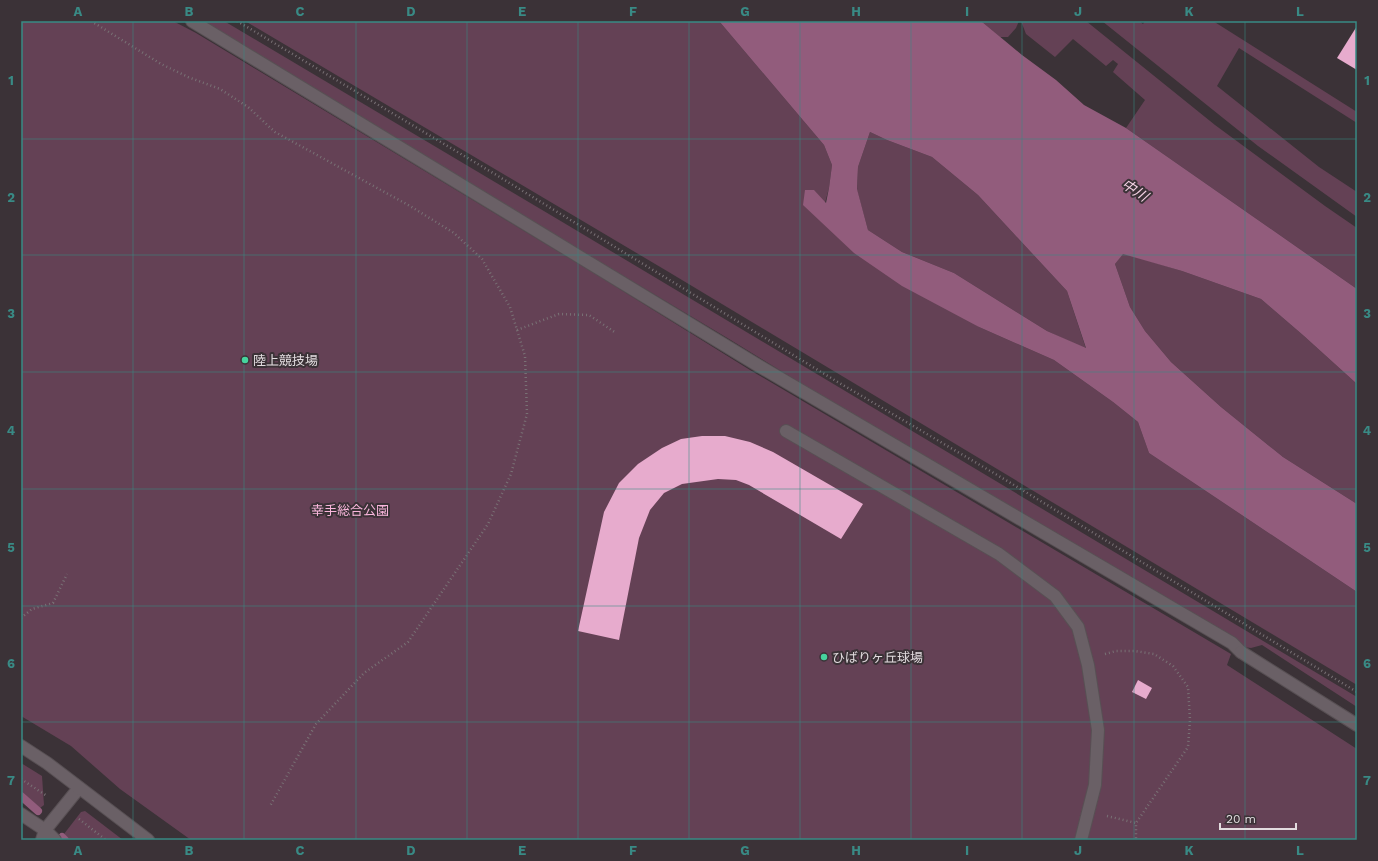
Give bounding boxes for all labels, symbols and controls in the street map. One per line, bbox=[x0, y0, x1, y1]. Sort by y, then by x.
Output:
text: A bbox=[74, 4, 83, 19]
text: B bbox=[185, 4, 194, 19]
text: C bbox=[296, 4, 305, 19]
text: D bbox=[406, 4, 416, 19]
text: E bbox=[518, 4, 526, 19]
text: F bbox=[629, 4, 637, 19]
text: G bbox=[740, 4, 750, 19]
text: H bbox=[851, 4, 861, 19]
text: I bbox=[965, 4, 969, 19]
text: J bbox=[1074, 4, 1082, 19]
text: K bbox=[1184, 4, 1194, 19]
text: L bbox=[1296, 4, 1304, 19]
text: 1 bbox=[8, 73, 14, 88]
text: 1 bbox=[1364, 73, 1370, 88]
water label: 中川 bbox=[1119, 176, 1153, 205]
text: 2 bbox=[7, 190, 15, 205]
text: 2 bbox=[1363, 190, 1371, 205]
text: 3 bbox=[7, 306, 15, 321]
text: 3 bbox=[1363, 306, 1371, 321]
place label: 陸上競技場 bbox=[253, 353, 318, 368]
marker: 陸上競技場 bbox=[240, 355, 250, 365]
text: 4 bbox=[7, 423, 16, 438]
text: 4 bbox=[1363, 423, 1372, 438]
park label: 幸手総合公園 bbox=[311, 503, 389, 518]
text: 5 bbox=[7, 540, 15, 555]
text: 5 bbox=[1363, 540, 1371, 555]
place label: ひばりヶ丘球場 bbox=[832, 650, 923, 665]
marker: ひばりヶ丘球場 bbox=[819, 652, 829, 662]
text: 6 bbox=[7, 656, 15, 671]
text: 6 bbox=[1363, 656, 1371, 671]
text: 7 bbox=[7, 773, 15, 788]
text: 7 bbox=[1363, 773, 1371, 788]
scale bar bbox=[1220, 805, 1296, 831]
text: 20 m bbox=[1226, 812, 1256, 826]
text: A bbox=[74, 843, 83, 858]
text: B bbox=[185, 843, 194, 858]
text: C bbox=[296, 843, 305, 858]
text: D bbox=[406, 843, 416, 858]
text: E bbox=[518, 843, 526, 858]
text: F bbox=[629, 843, 637, 858]
text: G bbox=[740, 843, 750, 858]
text: H bbox=[851, 843, 861, 858]
text: I bbox=[965, 843, 969, 858]
text: J bbox=[1074, 843, 1082, 858]
text: K bbox=[1184, 843, 1194, 858]
text: L bbox=[1296, 843, 1304, 858]

